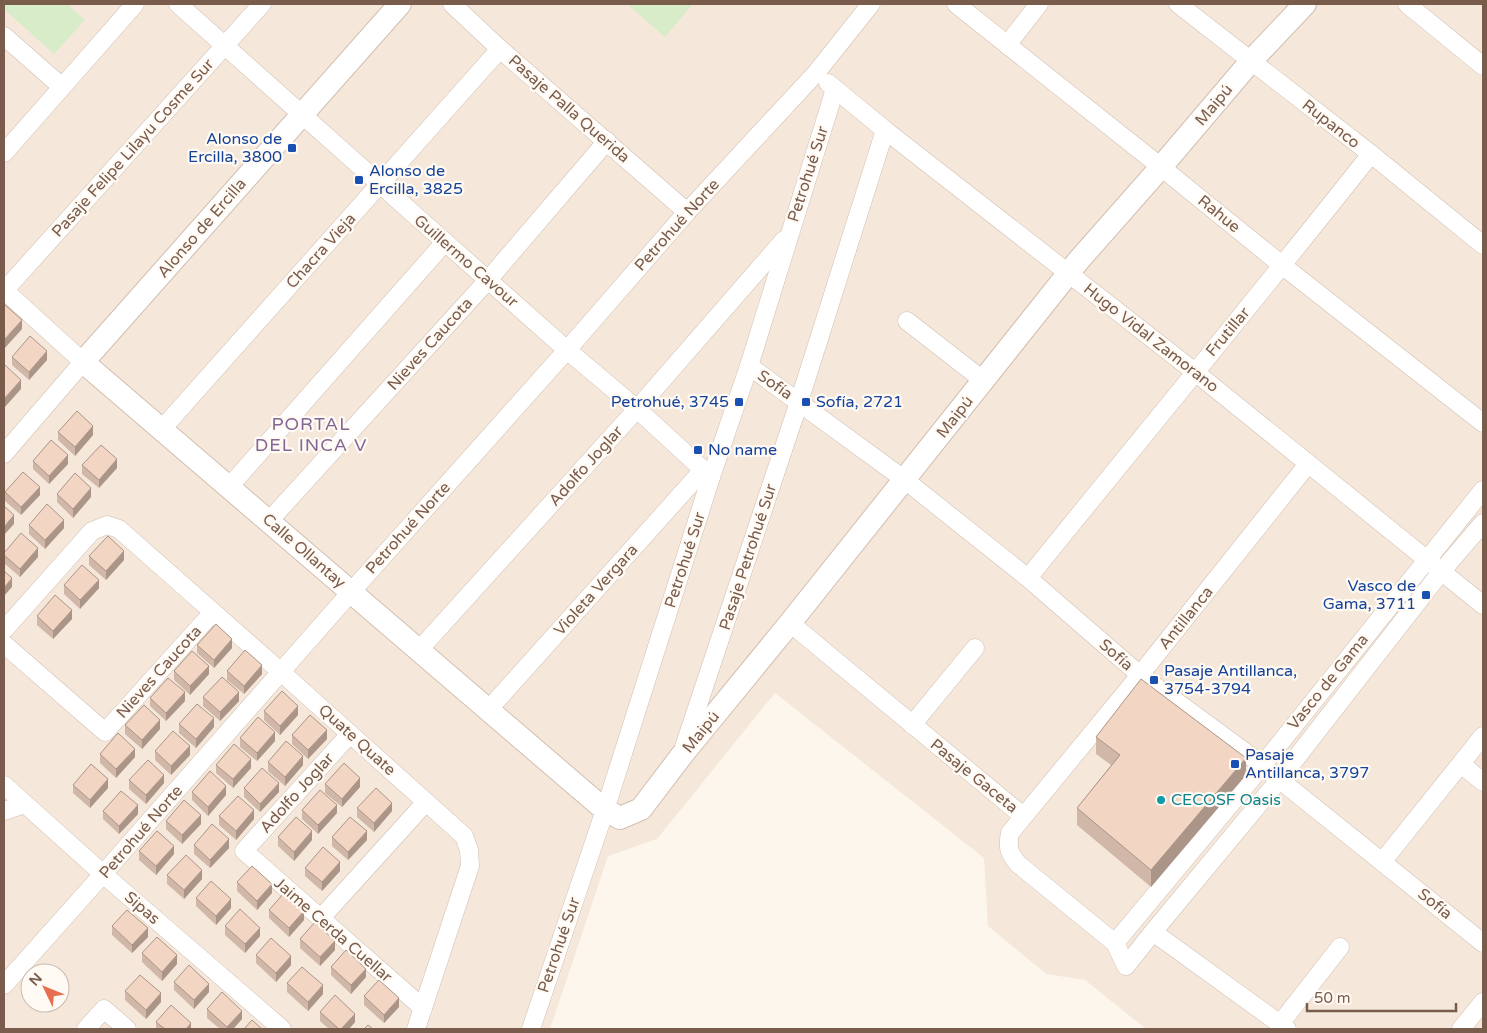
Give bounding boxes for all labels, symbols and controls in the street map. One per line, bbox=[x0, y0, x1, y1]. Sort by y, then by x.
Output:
street label: Pasaje Palla Querida bbox=[504, 51, 634, 167]
street label: Pasaje Felipe Lilayu Cosme Sur bbox=[48, 54, 219, 241]
street label: Maipú bbox=[1191, 80, 1237, 130]
street label: Rupanco bbox=[1298, 95, 1364, 153]
street label: Petrohué Sur bbox=[783, 123, 833, 224]
place label: Alonso de Ercilla, 3800 bbox=[188, 129, 282, 167]
marker: Alonso de Ercilla, 3800 bbox=[286, 142, 298, 154]
place label: Alonso de Ercilla, 3825 bbox=[369, 161, 463, 199]
street label: Alonso de Ercilla bbox=[153, 174, 251, 282]
marker: Alonso de Ercilla, 3825 bbox=[353, 174, 365, 186]
street label: Petrohué Norte bbox=[630, 175, 724, 275]
street label: Rahue bbox=[1194, 191, 1244, 237]
street label: Chacra Vieja bbox=[282, 209, 360, 293]
street label: Guillermo Cavour bbox=[410, 210, 523, 312]
street label: Hugo Vidal Zamorano bbox=[1079, 279, 1223, 397]
street label: Nieves Caucota bbox=[383, 293, 477, 395]
street label: Frutillar bbox=[1202, 303, 1255, 361]
street label: Sofía bbox=[753, 366, 797, 404]
place label: Petrohué, 3745 bbox=[611, 392, 729, 412]
place label: Sofía, 2721 bbox=[816, 392, 903, 412]
street label: Maipú bbox=[932, 392, 978, 442]
marker: Petrohué, 3745 bbox=[733, 396, 745, 408]
marker: Sofía, 2721 bbox=[800, 396, 812, 408]
district label: PORTAL DEL INCA V bbox=[255, 413, 367, 456]
street label: Adolfo Joglar bbox=[545, 421, 628, 510]
place label: No name bbox=[708, 440, 777, 460]
marker: No name bbox=[692, 444, 704, 456]
street label: Petrohué Norte bbox=[361, 478, 455, 578]
street label: Pasaje Petrohué Sur bbox=[715, 480, 781, 633]
street label: Calle Ollantay bbox=[258, 509, 350, 593]
street label: Petrohué Sur bbox=[660, 509, 710, 610]
street label: Violeta Vergara bbox=[550, 540, 642, 640]
place label: Vasco de Gama, 3711 bbox=[1323, 576, 1416, 614]
street label: Antillanca bbox=[1154, 582, 1218, 654]
marker: Vasco de Gama, 3711 bbox=[1420, 589, 1432, 601]
street label: Nieves Caucota bbox=[112, 621, 206, 723]
street label: Vasco de Gama bbox=[1283, 630, 1373, 734]
street label: Sofía bbox=[1095, 635, 1137, 675]
place label: Pasaje Antillanca, 3754-3794 bbox=[1164, 661, 1297, 699]
marker: Pasaje Antillanca, 3754-3794 bbox=[1148, 674, 1160, 686]
street label: Quate Quate bbox=[314, 700, 400, 780]
street label: Maipú bbox=[678, 707, 724, 757]
street label: Pasaje Gaceta bbox=[926, 735, 1022, 817]
place label: Pasaje Antillanca, 3797 bbox=[1245, 745, 1369, 783]
street label: Adolfo Joglar bbox=[256, 748, 339, 837]
marker: Pasaje Antillanca, 3797 bbox=[1229, 758, 1241, 770]
street label: Petrohué Norte bbox=[95, 781, 187, 883]
place label: CECOSF Oasis bbox=[1171, 790, 1281, 810]
marker: CECOSF Oasis bbox=[1155, 794, 1167, 806]
street label: Jaime Cerda Cuellar bbox=[270, 873, 397, 987]
street label: Sofía bbox=[1414, 884, 1456, 924]
street label: Sipas bbox=[120, 887, 164, 929]
street label: Petrohué Sur bbox=[533, 894, 585, 995]
north arrow bbox=[20, 963, 70, 1013]
text: N bbox=[26, 970, 46, 989]
scale bar bbox=[1307, 980, 1456, 1012]
text: 50 m bbox=[1314, 989, 1351, 1007]

